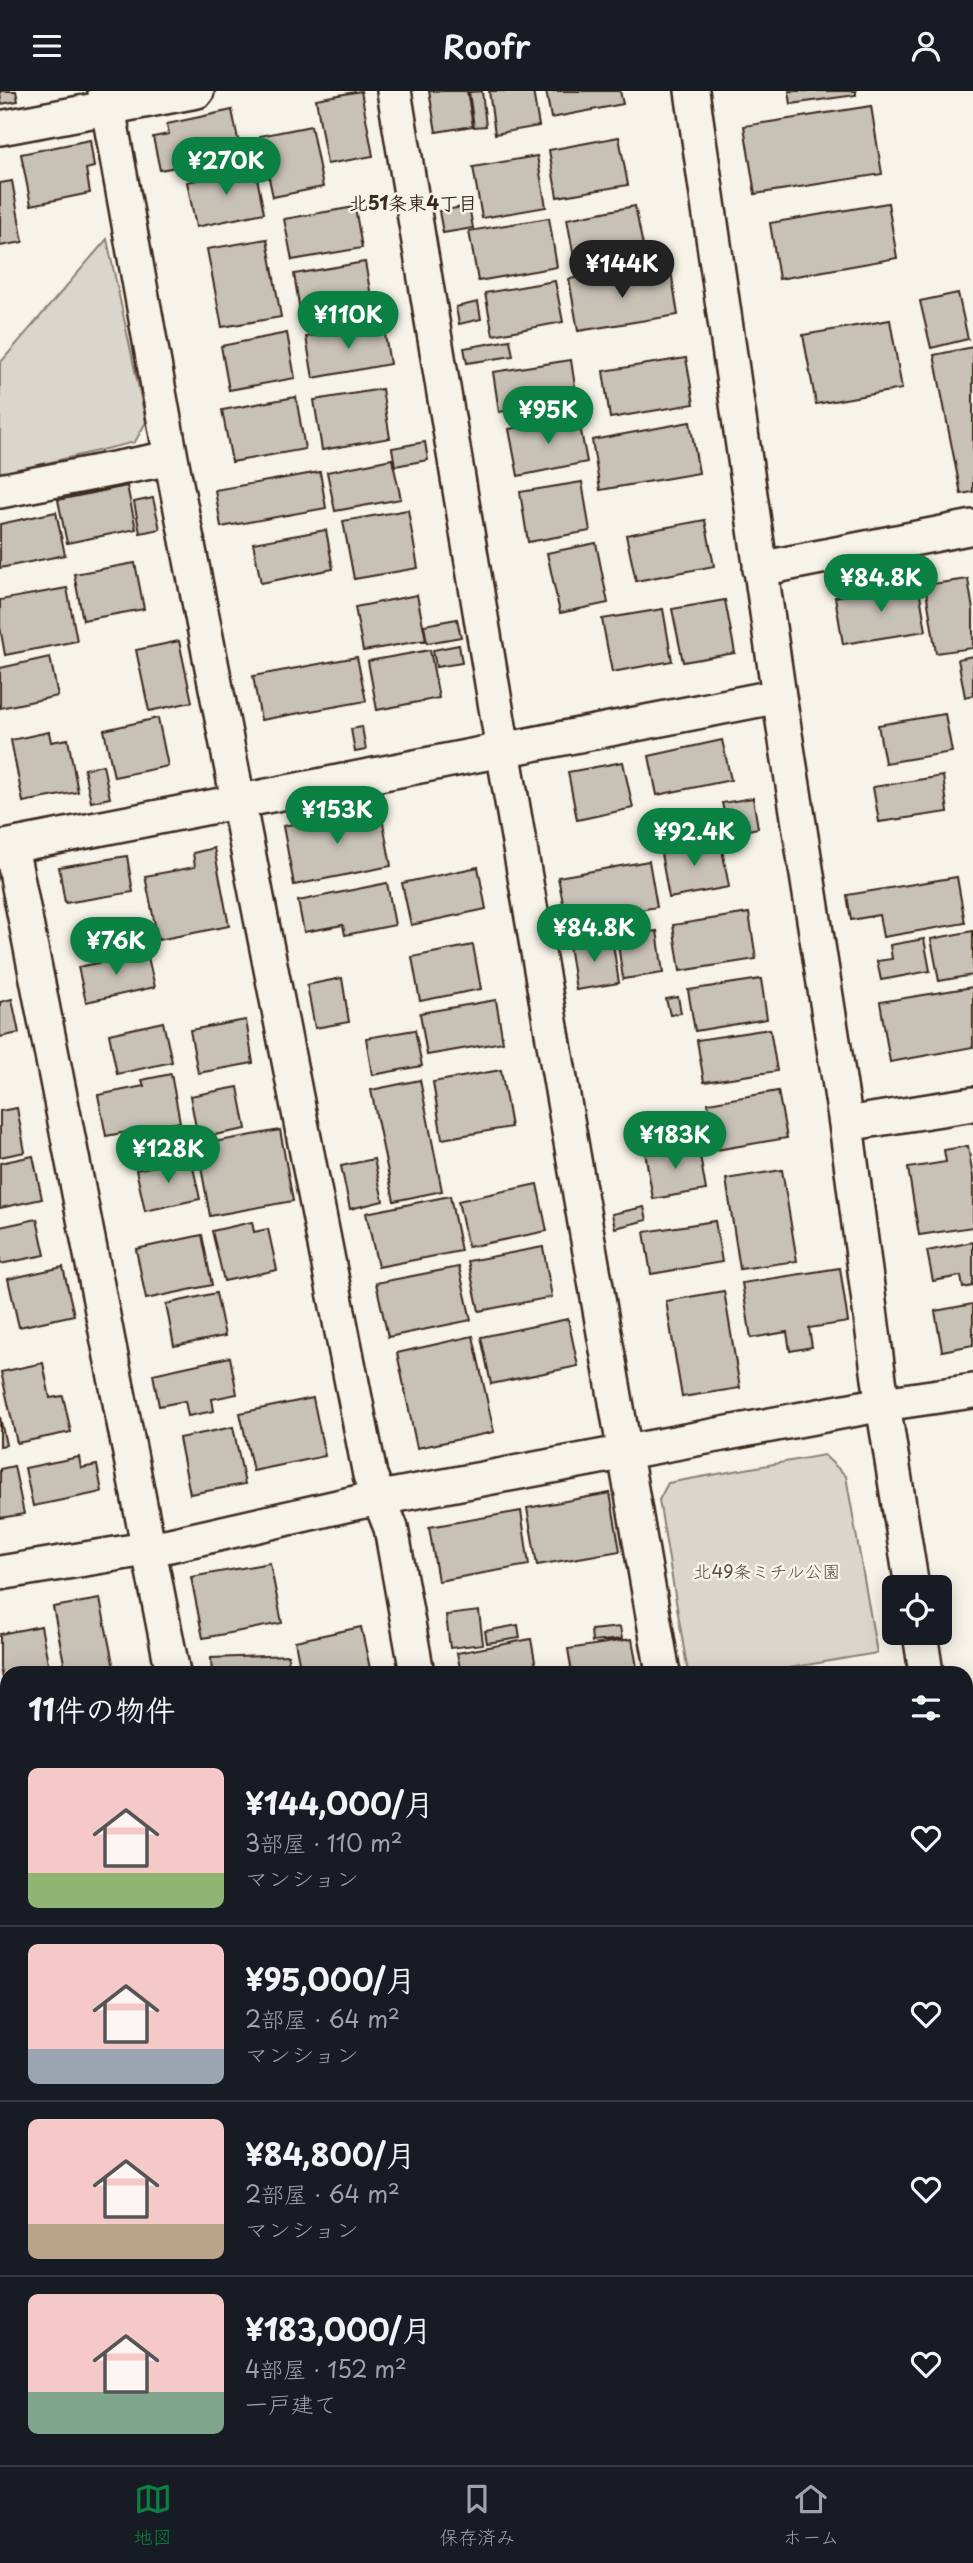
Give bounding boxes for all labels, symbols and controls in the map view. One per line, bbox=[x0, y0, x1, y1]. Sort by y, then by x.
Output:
text: Roofr bbox=[443, 22, 530, 70]
icon: menu bbox=[28, 27, 66, 65]
icon: person bbox=[907, 27, 945, 65]
pin: ¥270K bbox=[177, 137, 275, 197]
text: ¥270K bbox=[188, 142, 264, 177]
district label: 北51条東4丁目 bbox=[349, 188, 477, 216]
pin: ¥144K bbox=[573, 241, 671, 300]
text: ¥144K bbox=[585, 245, 659, 280]
pin: ¥110K bbox=[299, 292, 397, 351]
text: ¥110K bbox=[314, 296, 383, 331]
pin: ¥95K bbox=[507, 387, 589, 446]
text: ¥95K bbox=[518, 391, 578, 426]
pin: ¥84.8K bbox=[824, 554, 938, 614]
text: ¥84.8K bbox=[840, 559, 922, 594]
pin: ¥153K bbox=[288, 787, 386, 846]
text: ¥153K bbox=[301, 791, 373, 826]
pin: ¥92.4K bbox=[637, 809, 751, 868]
text: ¥92.4K bbox=[653, 813, 735, 848]
pin: ¥84.8K bbox=[537, 905, 651, 964]
text: ¥84.8K bbox=[553, 909, 635, 944]
pin: ¥76K bbox=[75, 917, 157, 977]
text: ¥76K bbox=[86, 922, 146, 957]
pin: ¥183K bbox=[626, 1111, 724, 1171]
text: ¥183K bbox=[639, 1116, 711, 1151]
pin: ¥128K bbox=[119, 1125, 217, 1185]
text: ¥128K bbox=[132, 1130, 204, 1165]
park label: 北49条ミチル公園 bbox=[693, 1557, 841, 1584]
map controls bbox=[882, 1575, 952, 1645]
button: locate bbox=[882, 1575, 952, 1645]
text: 11件の物件 bbox=[28, 1686, 175, 1731]
icon: filters bbox=[907, 1689, 945, 1727]
text: ¥144,000/月 bbox=[245, 1780, 434, 1825]
icon: home bbox=[84, 1796, 168, 1880]
icon: heart bbox=[907, 1819, 945, 1857]
text: 3部屋 · 110 m² bbox=[245, 1825, 403, 1860]
text: マンション bbox=[245, 1860, 359, 1895]
text: ¥95,000/月 bbox=[245, 1956, 415, 2001]
icon: home bbox=[84, 1972, 168, 2056]
icon: heart bbox=[907, 1995, 945, 2033]
text: 2部屋 · 64 m² bbox=[245, 2001, 400, 2036]
text: マンション bbox=[245, 2036, 359, 2071]
text: ¥84,800/月 bbox=[245, 2131, 416, 2176]
icon: home bbox=[84, 2147, 168, 2231]
icon: heart bbox=[907, 2170, 945, 2208]
text: 2部屋 · 64 m² bbox=[245, 2176, 400, 2211]
text: マンション bbox=[245, 2211, 359, 2246]
text: ¥183,000/月 bbox=[245, 2306, 432, 2351]
icon: home bbox=[84, 2322, 168, 2406]
icon: heart bbox=[907, 2345, 945, 2383]
text: 4部屋 · 152 m² bbox=[245, 2351, 407, 2386]
text: 一戸建て bbox=[245, 2386, 337, 2421]
tab: 地図 bbox=[134, 2480, 172, 2550]
tab: 保存済み bbox=[439, 2480, 515, 2550]
tab: ホーム bbox=[783, 2480, 839, 2550]

